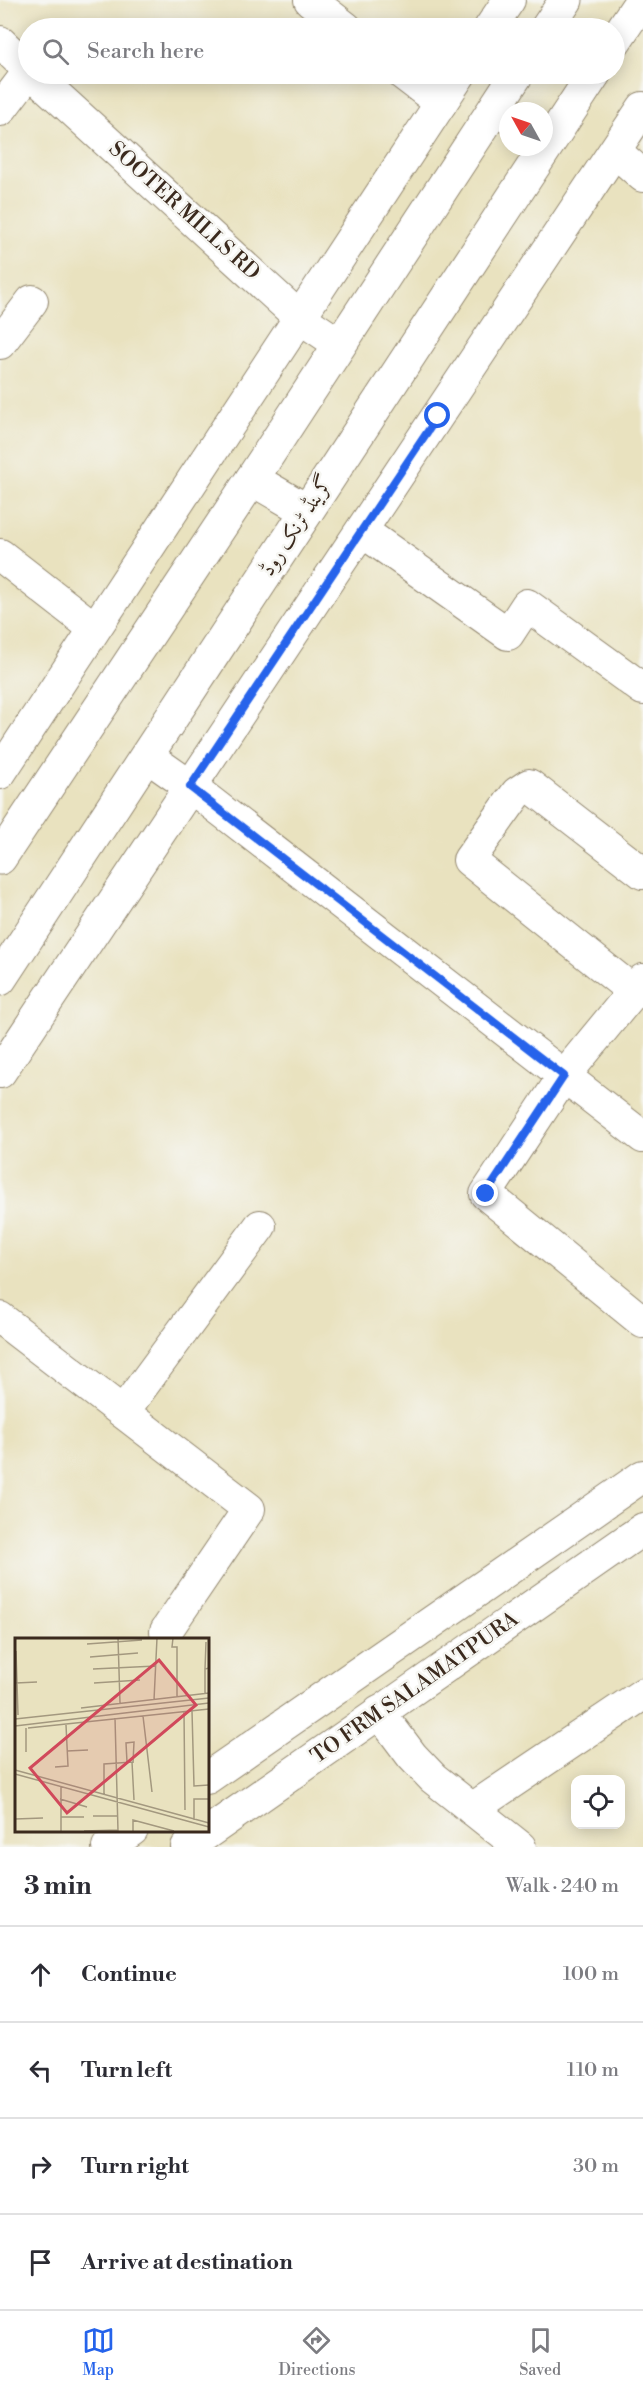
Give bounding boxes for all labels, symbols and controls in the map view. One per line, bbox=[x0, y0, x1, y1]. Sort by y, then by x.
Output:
search box bbox=[18, 18, 625, 84]
icon: search bbox=[39, 35, 72, 68]
text: Search here bbox=[87, 38, 204, 65]
north arrow bbox=[499, 102, 553, 156]
street label: SOOTER MILLS RD bbox=[103, 136, 265, 286]
route start bbox=[424, 402, 450, 428]
street label: گرینڈ ٹرنک روڈ bbox=[253, 470, 339, 581]
route end bbox=[472, 1180, 498, 1206]
street label: TO FRM SALAMATPURA bbox=[306, 1606, 524, 1770]
inset map bbox=[15, 1638, 208, 1832]
map controls bbox=[571, 1775, 625, 1829]
button: locate bbox=[571, 1775, 625, 1829]
text: 3 min bbox=[24, 1870, 92, 1902]
text: Walk · 240 m bbox=[506, 1874, 619, 1899]
icon: ahead bbox=[24, 1958, 57, 1991]
text: Continue bbox=[81, 1961, 177, 1988]
text: 100 m bbox=[563, 1962, 619, 1987]
icon: left bbox=[24, 2054, 57, 2087]
text: Turn left bbox=[81, 2057, 172, 2084]
text: 110 m bbox=[567, 2058, 619, 2083]
icon: right bbox=[24, 2150, 57, 2183]
text: Turn right bbox=[81, 2153, 189, 2180]
text: 30 m bbox=[573, 2154, 619, 2179]
icon: arrive bbox=[24, 2246, 57, 2279]
text: Arrive at destination bbox=[81, 2249, 293, 2276]
tab: Map bbox=[82, 2324, 115, 2380]
tab: Directions bbox=[278, 2324, 356, 2380]
tab: Saved bbox=[519, 2324, 561, 2380]

